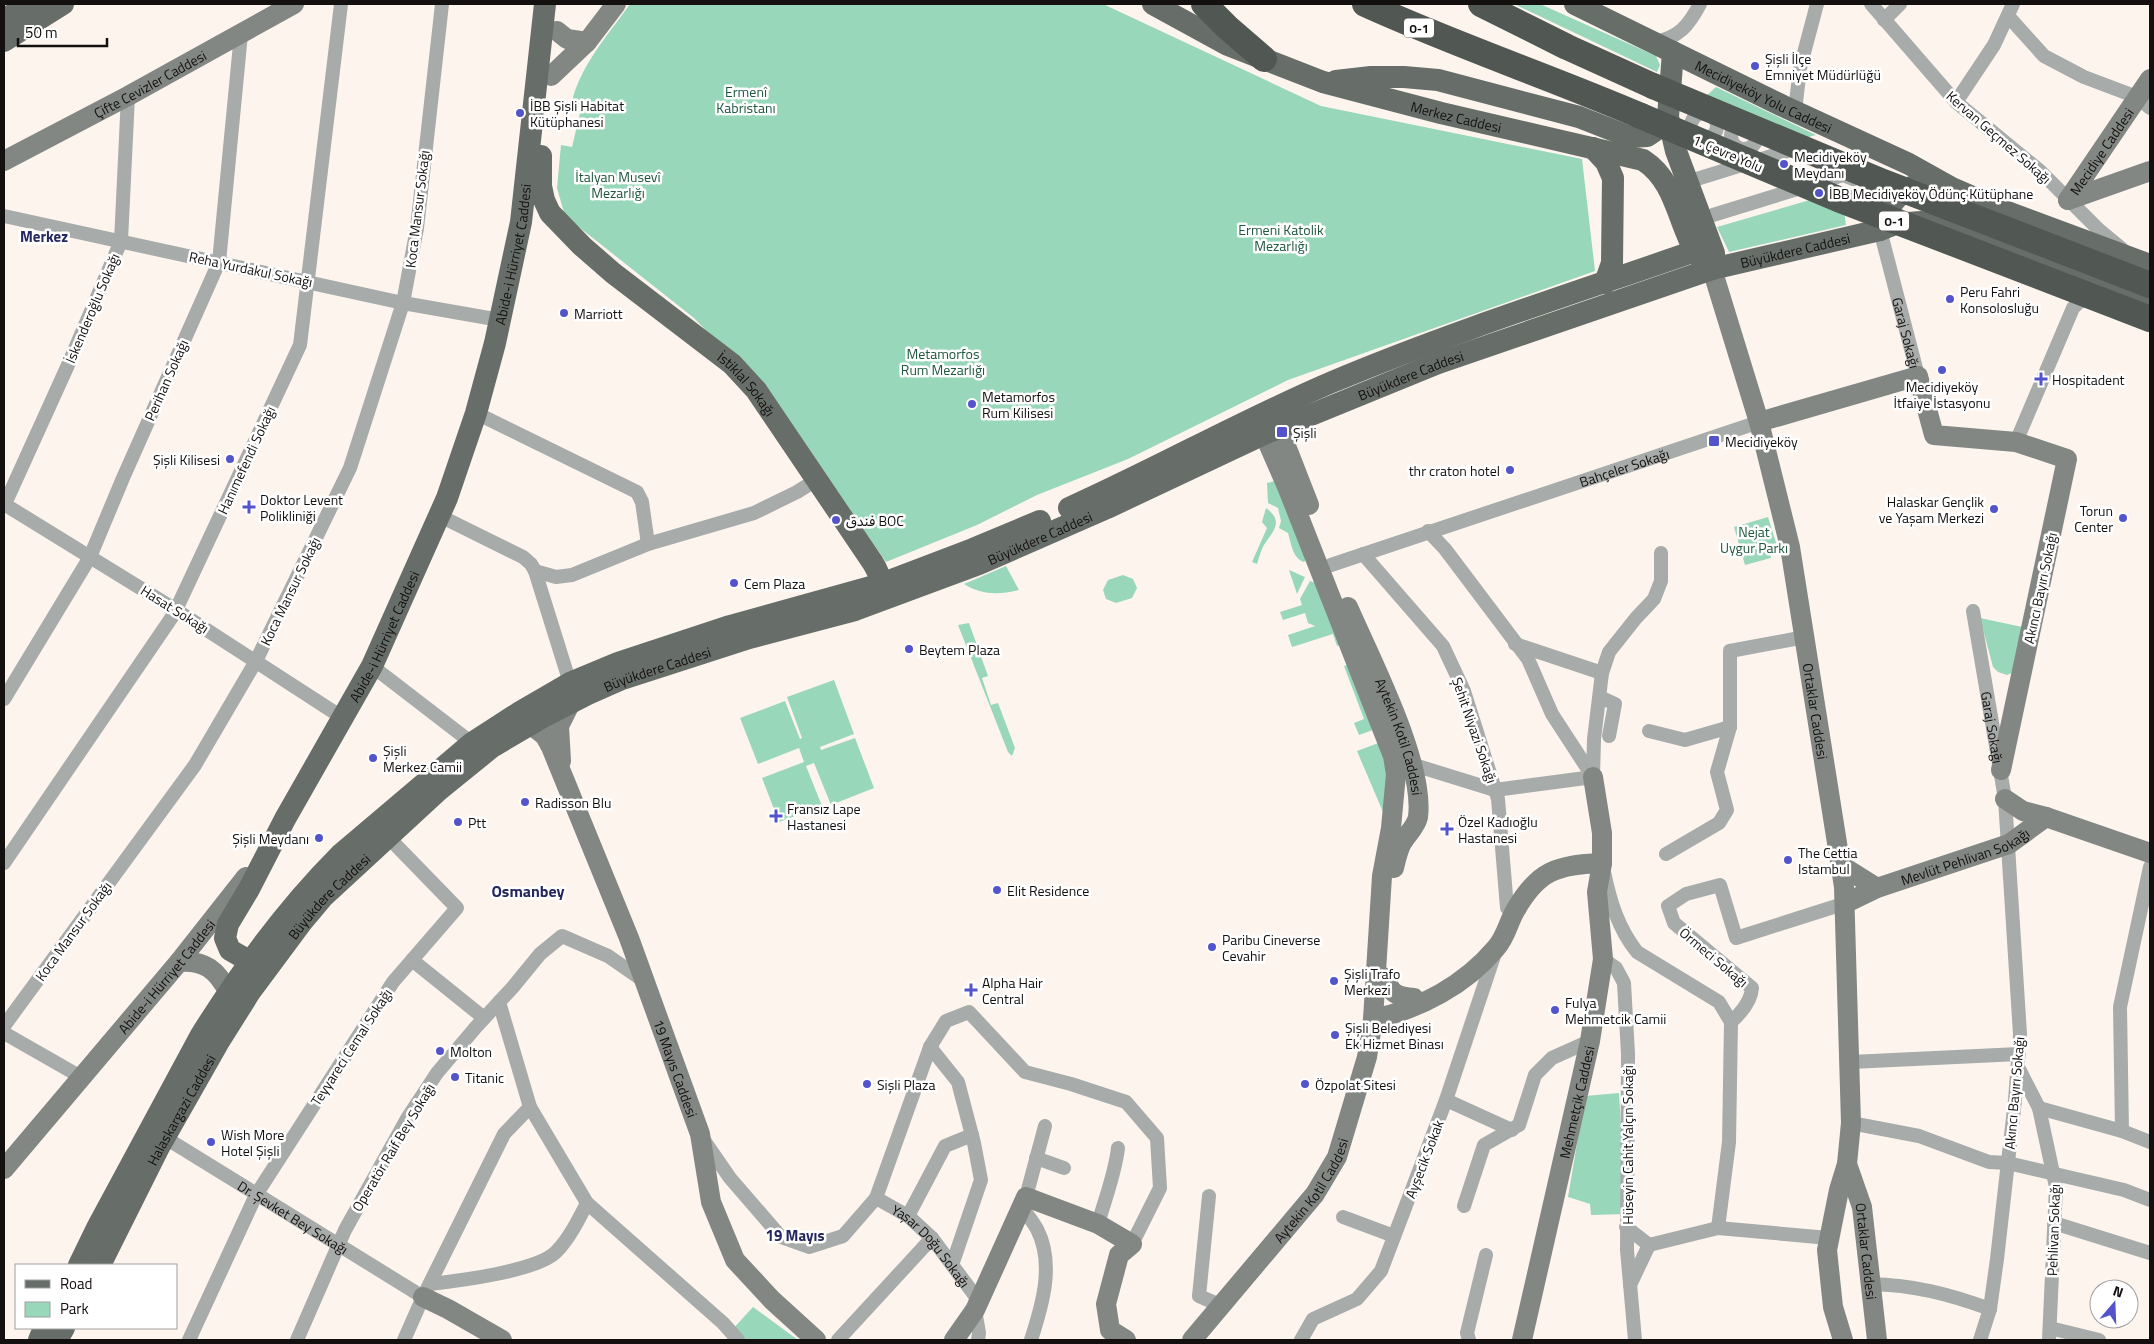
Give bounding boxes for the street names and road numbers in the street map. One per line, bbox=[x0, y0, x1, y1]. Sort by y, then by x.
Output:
road number: O-1 bbox=[1404, 18, 1434, 38]
street label: Çifte Cevizler Caddesi bbox=[90, 44, 210, 123]
street label: Mecidiyeköy Yolu Caddesi bbox=[1692, 54, 1836, 138]
street label: Kervan Geçmez Sokağı bbox=[1942, 85, 2056, 189]
street label: Merkez Caddesi bbox=[1408, 95, 1504, 137]
street label: Mecidiye Caddesi bbox=[2064, 103, 2138, 199]
street label: 1. Çevre Yolu bbox=[1690, 129, 1766, 177]
street label: Koca Mansur Sokağı bbox=[399, 149, 435, 269]
street label: Abide-i Hürriyet Caddesi bbox=[489, 183, 536, 327]
road number: O-1 bbox=[1879, 212, 1909, 230]
street label: Büyükdere Caddesi bbox=[1738, 227, 1852, 273]
street label: Reha Yurdakul Sokağı bbox=[187, 246, 315, 292]
street label: İskenderoğlu Sokağı bbox=[59, 250, 125, 366]
street label: Garaj Sokağı bbox=[1887, 295, 1926, 370]
street label: Perihan Sokağı bbox=[139, 336, 193, 424]
street label: Büyükdere Caddesi bbox=[1354, 345, 1466, 405]
street label: İstiklal Sokağı bbox=[713, 346, 781, 420]
street label: Hanımefendi Sokağı bbox=[212, 402, 280, 518]
street label: Bahçeler Sokağı bbox=[1576, 442, 1672, 492]
street label: Büyükdere Caddesi bbox=[984, 505, 1095, 570]
street label: Akıncı Bayırı Sokağı bbox=[2018, 530, 2062, 646]
street label: Koca Mansur Sokağı bbox=[255, 533, 325, 649]
street label: Abide-i Hürriyet Caddesi bbox=[343, 567, 424, 706]
street label: Hasat Sokağı bbox=[137, 580, 213, 638]
street label: Büyükdere Caddesi bbox=[600, 641, 713, 697]
street label: Ortaklar Caddesi bbox=[1798, 662, 1834, 761]
street label: Aytekin Kotil Caddesi bbox=[1371, 674, 1428, 796]
street label: Şehit Niyazi Sokağı bbox=[1447, 674, 1503, 786]
street label: Garaj Sokağı bbox=[1976, 690, 2009, 765]
street label: Mevlüt Pehlivan Sokağı bbox=[1898, 822, 2034, 890]
street label: Büyükdere Caddesi bbox=[282, 848, 375, 944]
street label: Koca Mansur Sokağı bbox=[30, 877, 116, 985]
street label: Abide-i Hürriyet Caddesi bbox=[112, 914, 220, 1038]
street label: Örmeci Sokağı bbox=[1675, 922, 1753, 992]
street label: Teyyareci Cemal Sokağı bbox=[305, 984, 397, 1110]
street label: 19 Mayıs Caddesi bbox=[649, 1016, 704, 1120]
street label: Akıncı Bayırı Sokağı bbox=[1999, 1036, 2029, 1150]
street label: Mehmetçik Caddesi bbox=[1553, 1044, 1599, 1161]
street label: Halaskargazi Caddesi bbox=[141, 1050, 220, 1169]
street label: Hüseyin Cahit Yalçın Sokağı bbox=[1617, 1065, 1638, 1225]
street label: Operatör Raif Bey Sokağı bbox=[346, 1079, 440, 1215]
street label: Ayşecik Sokak bbox=[1399, 1116, 1449, 1201]
street label: Aytekin Kotil Caddesi bbox=[1268, 1135, 1353, 1247]
street label: Dr. Şevket Bey Sokağı bbox=[234, 1175, 353, 1259]
street label: Pehlivan Sokağı bbox=[2041, 1184, 2065, 1276]
street label: Yaşar Doğu Sokağı bbox=[888, 1199, 976, 1291]
street label: Ortaklar Caddesi bbox=[1851, 1202, 1883, 1301]

